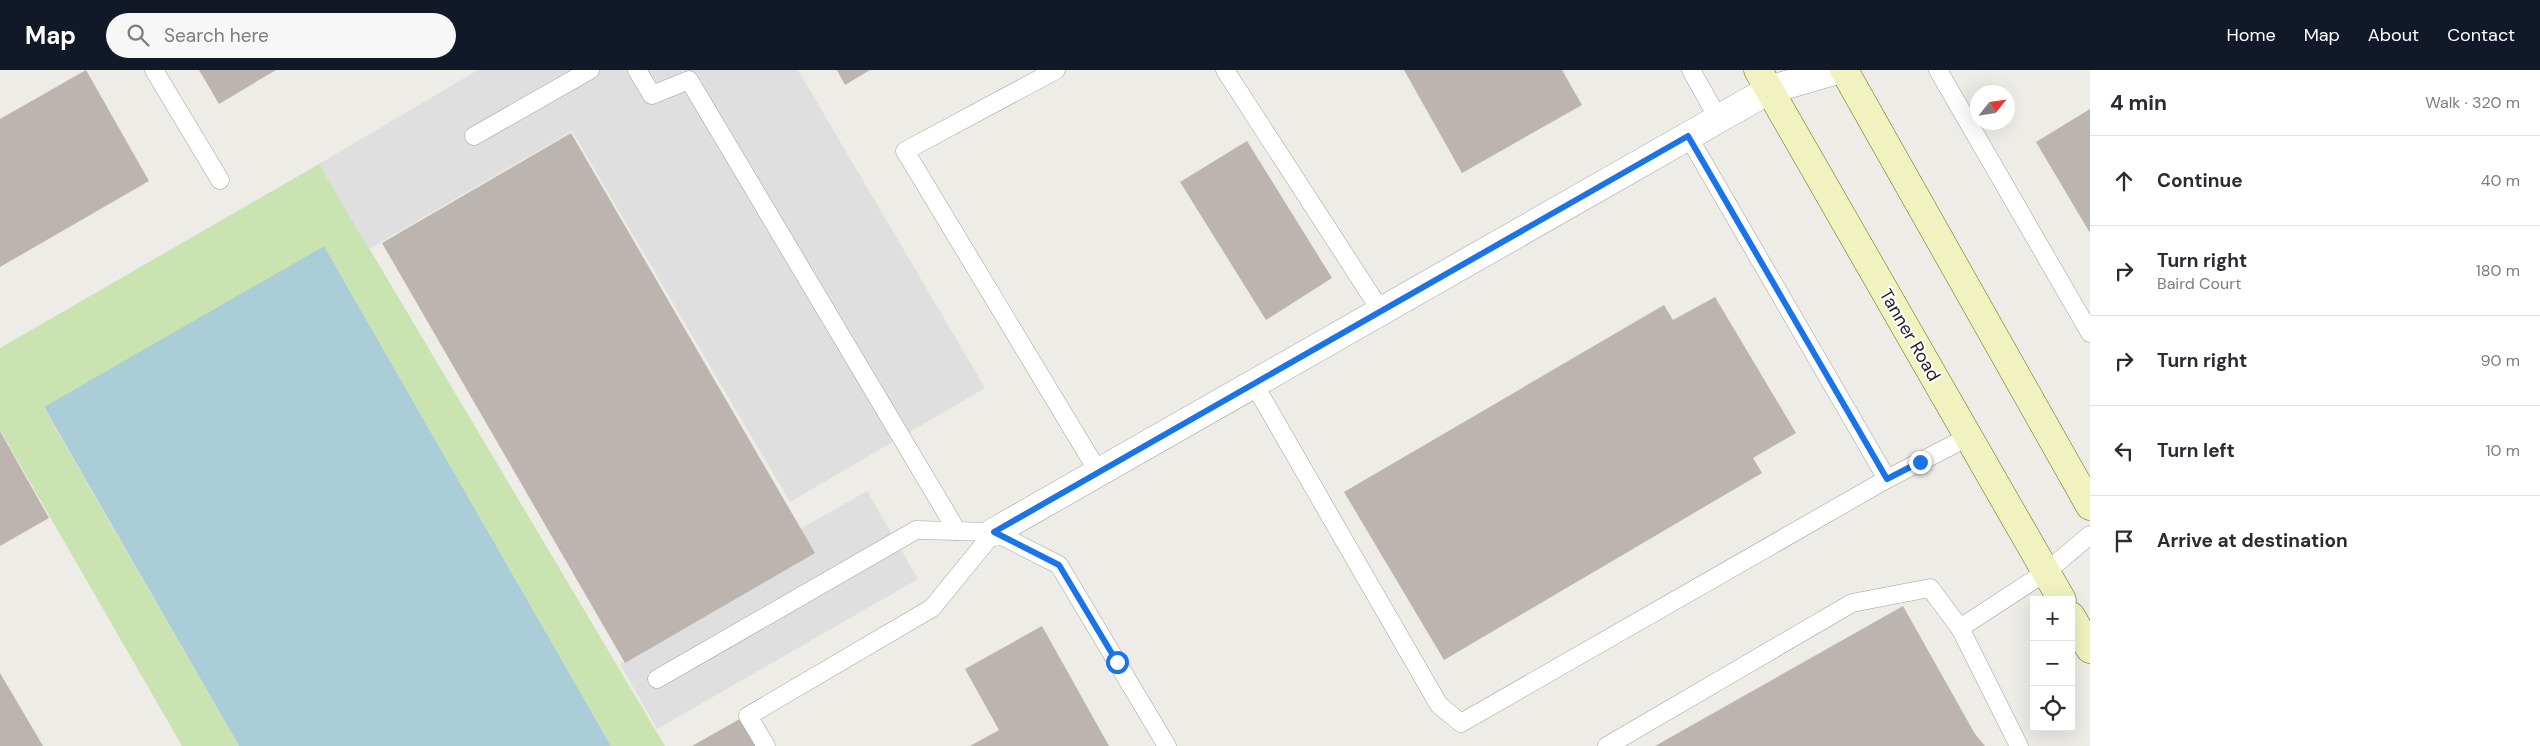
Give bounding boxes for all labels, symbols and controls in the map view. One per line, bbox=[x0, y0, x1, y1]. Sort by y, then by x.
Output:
search box bbox=[106, 13, 456, 58]
text: Map bbox=[25, 20, 76, 51]
icon: search bbox=[124, 21, 152, 49]
text: Search here bbox=[164, 23, 269, 48]
text: Home bbox=[2226, 23, 2276, 47]
text: Map bbox=[2304, 23, 2340, 47]
text: About bbox=[2368, 23, 2419, 47]
text: Contact bbox=[2447, 23, 2515, 47]
north arrow bbox=[1970, 85, 2015, 130]
text: 4 min bbox=[2110, 89, 2167, 117]
text: Walk · 320 m bbox=[2425, 92, 2520, 113]
icon: ahead bbox=[2110, 167, 2138, 195]
text: Continue bbox=[2157, 168, 2243, 193]
text: 40 m bbox=[2481, 170, 2520, 191]
text: Turn right bbox=[2157, 248, 2247, 273]
icon: right bbox=[2110, 257, 2138, 285]
text: 180 m bbox=[2476, 260, 2520, 281]
text: Baird Court bbox=[2157, 273, 2241, 294]
street label: Tanner Road bbox=[1874, 284, 1946, 386]
icon: right bbox=[2110, 347, 2138, 375]
text: Turn right bbox=[2157, 348, 2247, 373]
text: 90 m bbox=[2480, 350, 2520, 371]
icon: left bbox=[2110, 437, 2138, 465]
text: Turn left bbox=[2157, 438, 2235, 463]
text: 10 m bbox=[2486, 440, 2520, 461]
route end bbox=[1909, 451, 1932, 474]
icon: arrive bbox=[2110, 527, 2138, 555]
text: Arrive at destination bbox=[2157, 528, 2348, 553]
map controls bbox=[2030, 596, 2075, 731]
button: + bbox=[2030, 596, 2075, 641]
button: − bbox=[2030, 641, 2075, 686]
route start bbox=[1106, 651, 1129, 674]
button: locate bbox=[2030, 686, 2075, 731]

